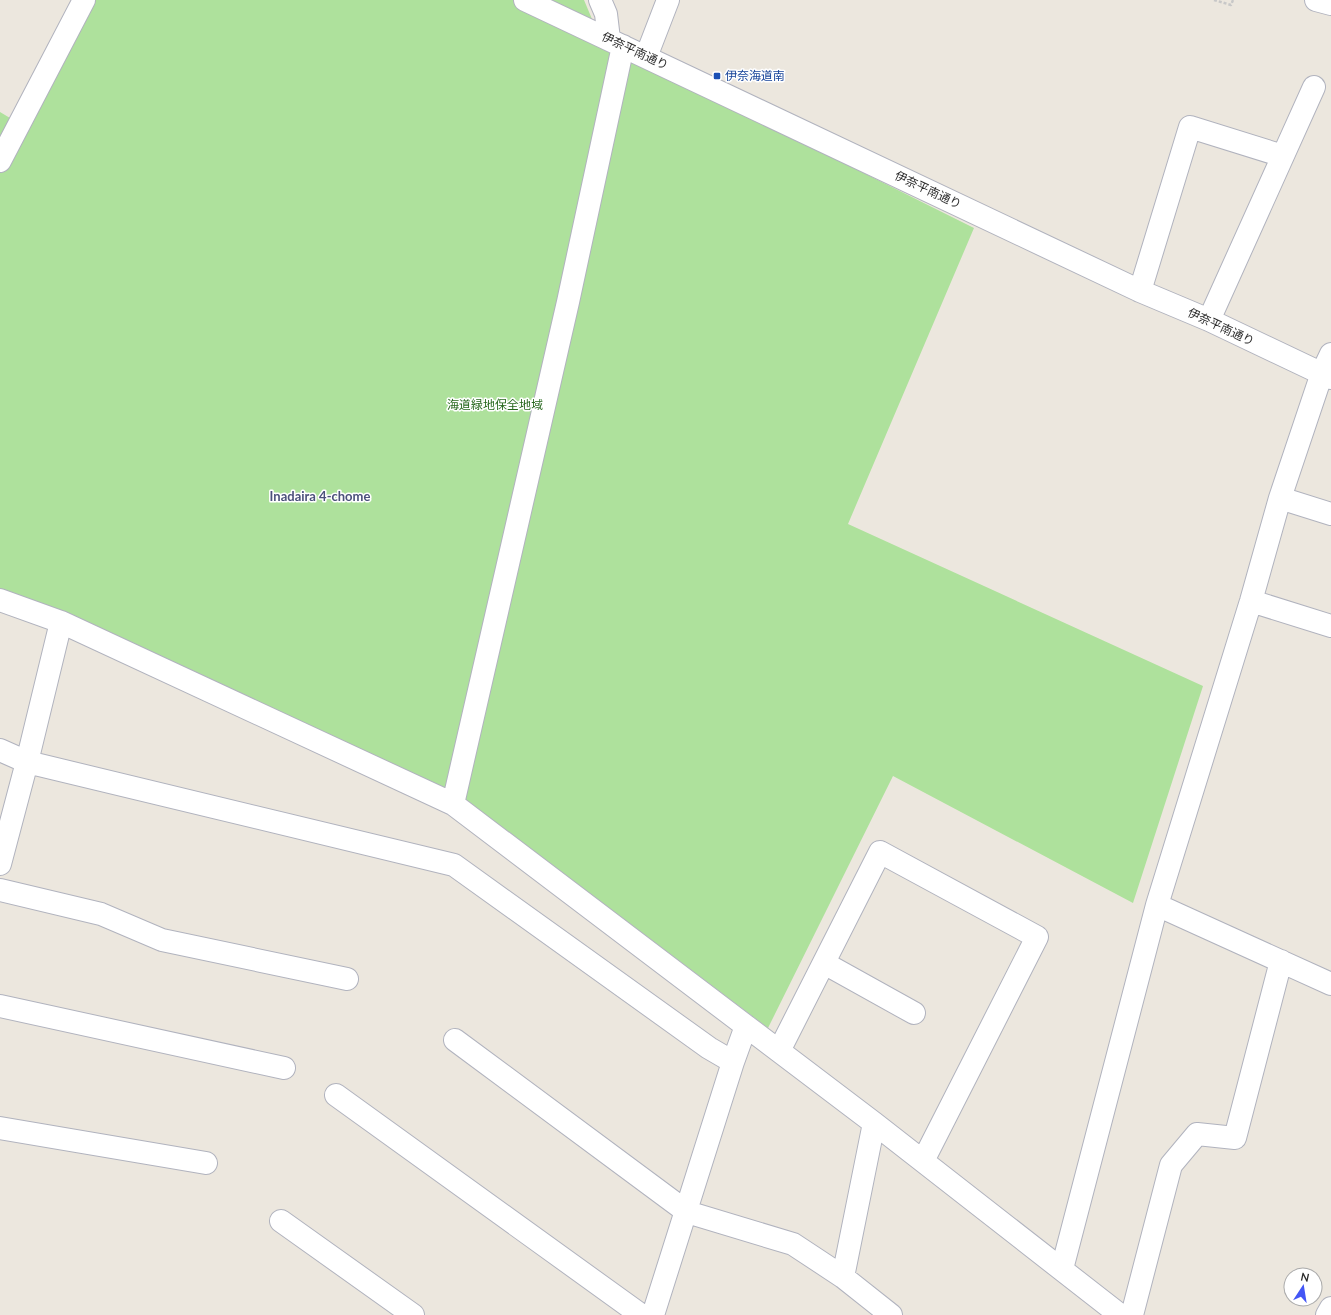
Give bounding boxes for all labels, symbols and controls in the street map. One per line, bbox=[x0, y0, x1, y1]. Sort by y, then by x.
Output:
street label: 伊奈平南通り bbox=[599, 29, 671, 73]
place label: 伊奈海道南 bbox=[725, 68, 785, 83]
marker: 伊奈海道南 bbox=[712, 71, 722, 81]
street label: 伊奈平南通り bbox=[892, 168, 964, 212]
street label: 伊奈平南通り bbox=[1185, 305, 1257, 349]
park label: 海道緑地保全地域 bbox=[447, 397, 543, 412]
district label: Inadaira 4-chome bbox=[270, 488, 370, 504]
north arrow bbox=[1283, 1267, 1323, 1307]
text: N bbox=[1300, 1269, 1311, 1284]

